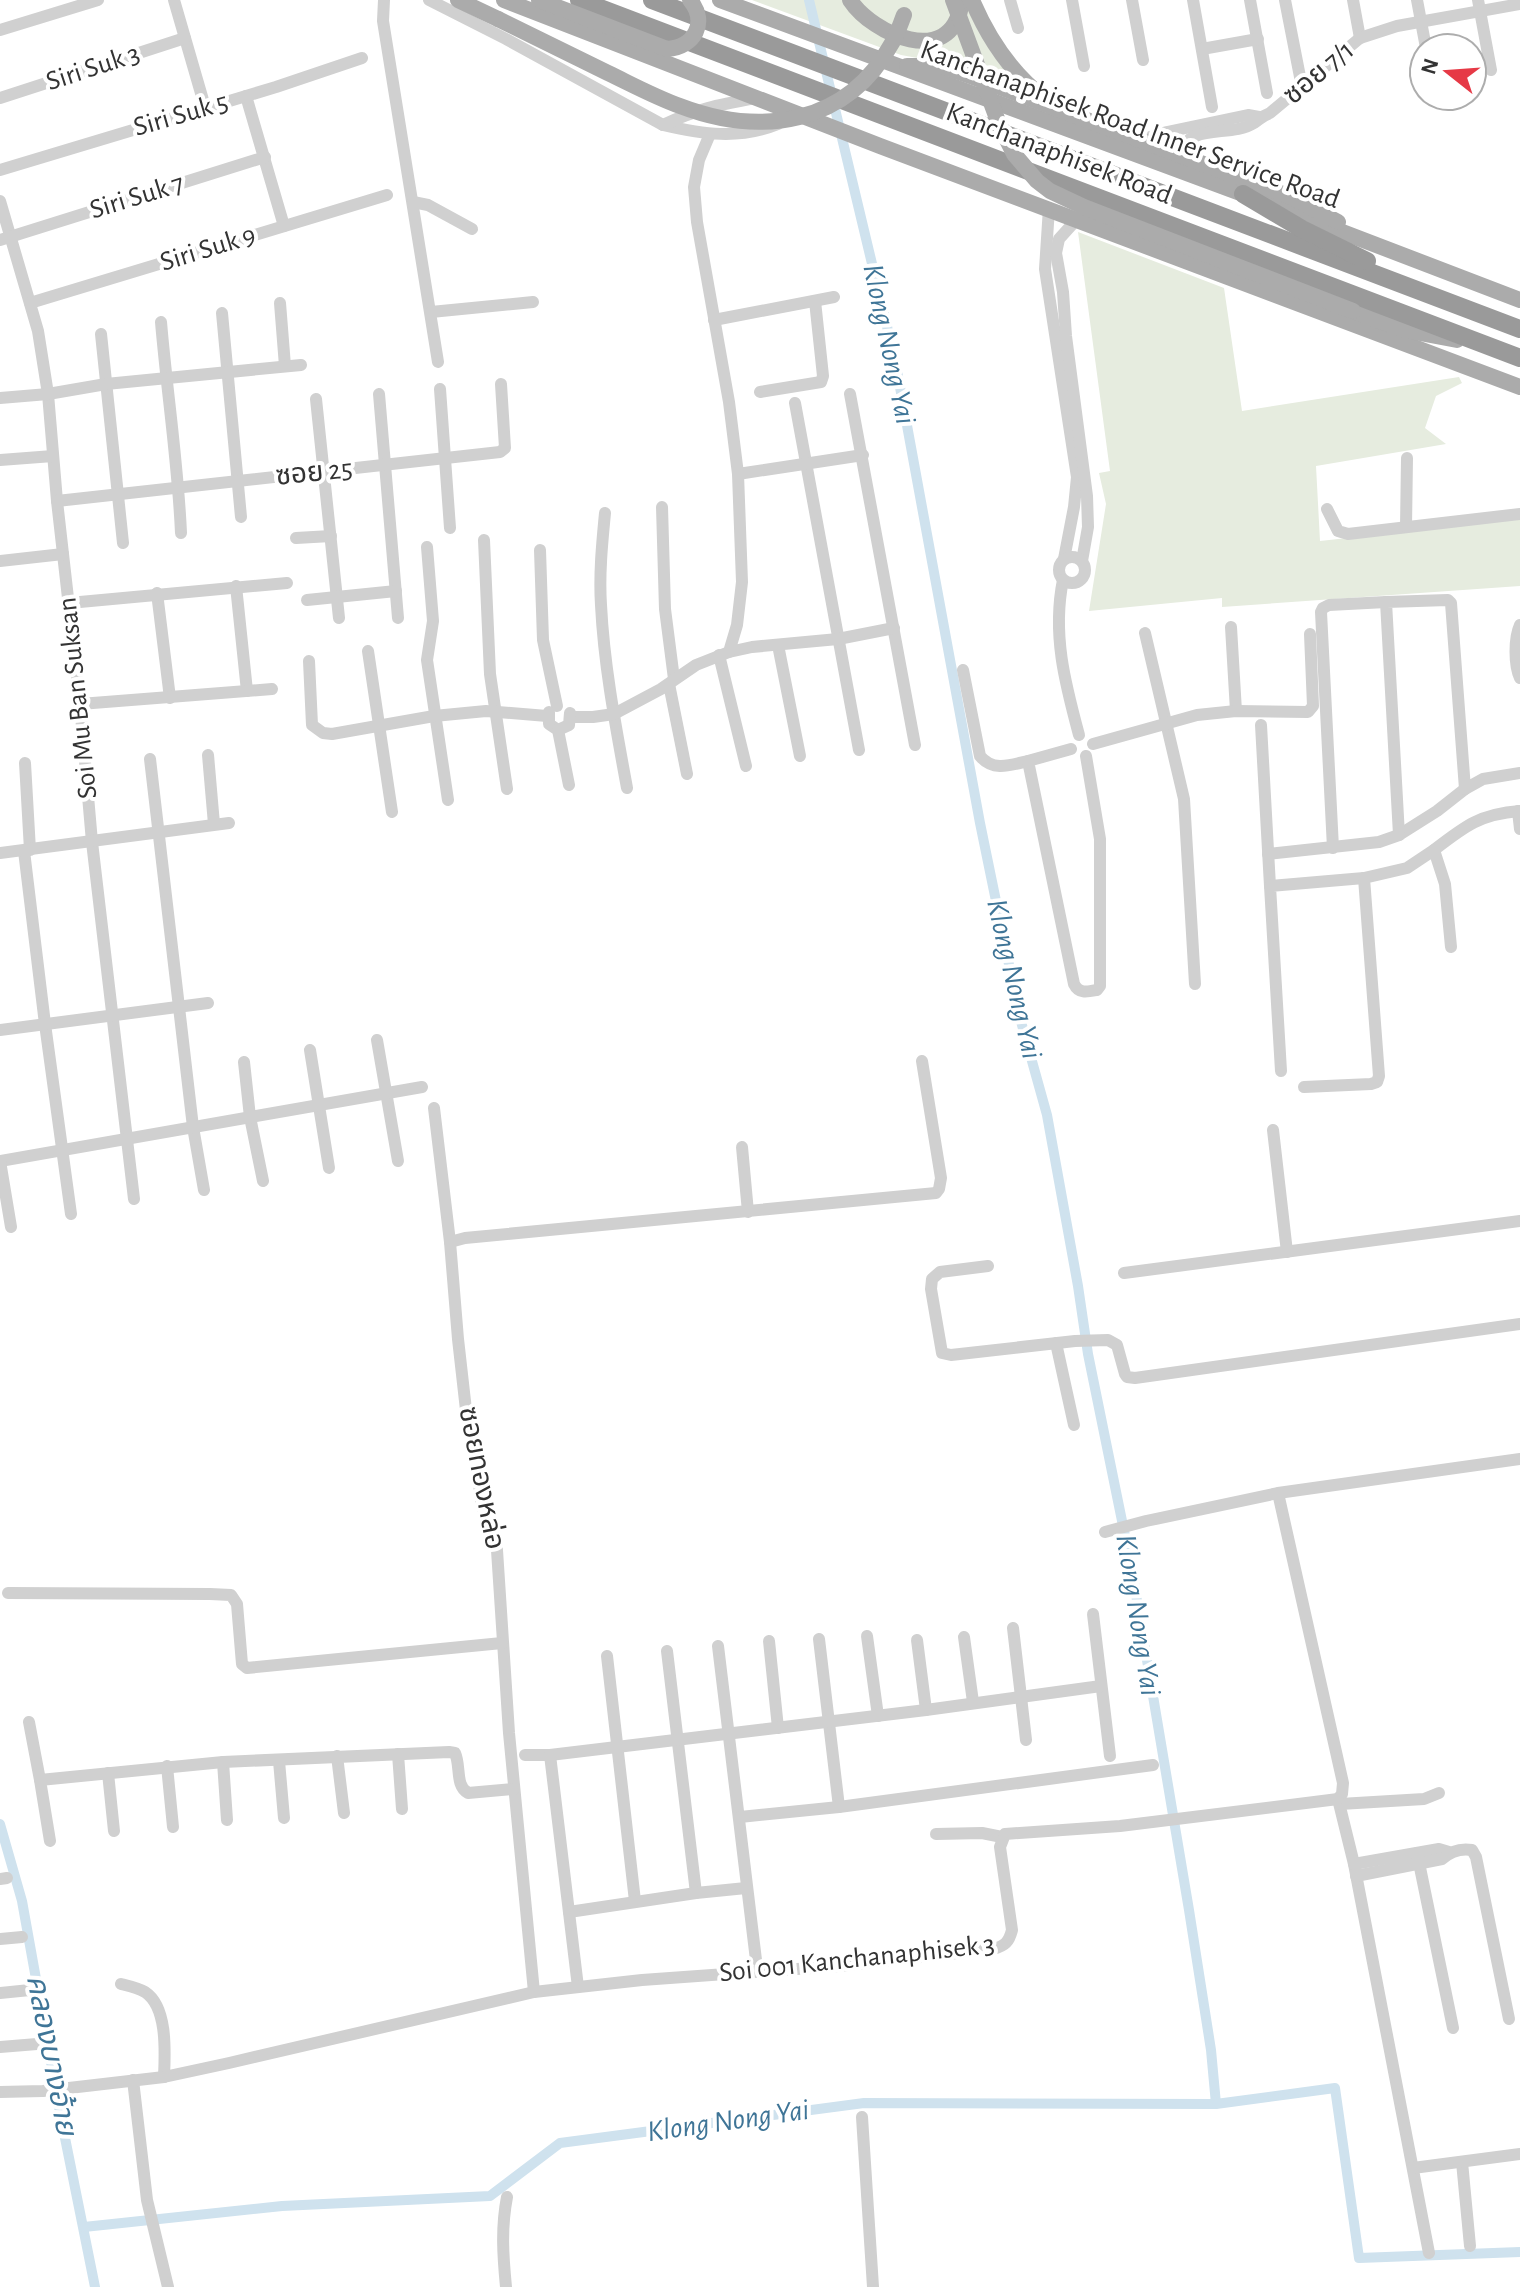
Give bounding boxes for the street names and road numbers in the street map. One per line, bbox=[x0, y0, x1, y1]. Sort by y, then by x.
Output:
street label: Kanchanaphisek Road Inner Service Road bbox=[916, 33, 1344, 217]
street label: ซอย 7/1 bbox=[1278, 36, 1360, 110]
street label: Siri Suk 3 bbox=[43, 40, 143, 96]
street label: Siri Suk 5 bbox=[131, 88, 231, 142]
street label: Kanchanaphisek Road bbox=[941, 95, 1177, 213]
street label: Siri Suk 7 bbox=[87, 169, 187, 225]
street label: Siri Suk 9 bbox=[157, 221, 259, 277]
street label: ซอย 25 bbox=[274, 455, 354, 491]
street label: Soi Mu Ban Suksan bbox=[53, 596, 103, 800]
street label: ซอยทองหล่อ bbox=[453, 1404, 512, 1552]
street label: Soi 001 Kanchanaphisek 3 bbox=[718, 1931, 996, 1987]

